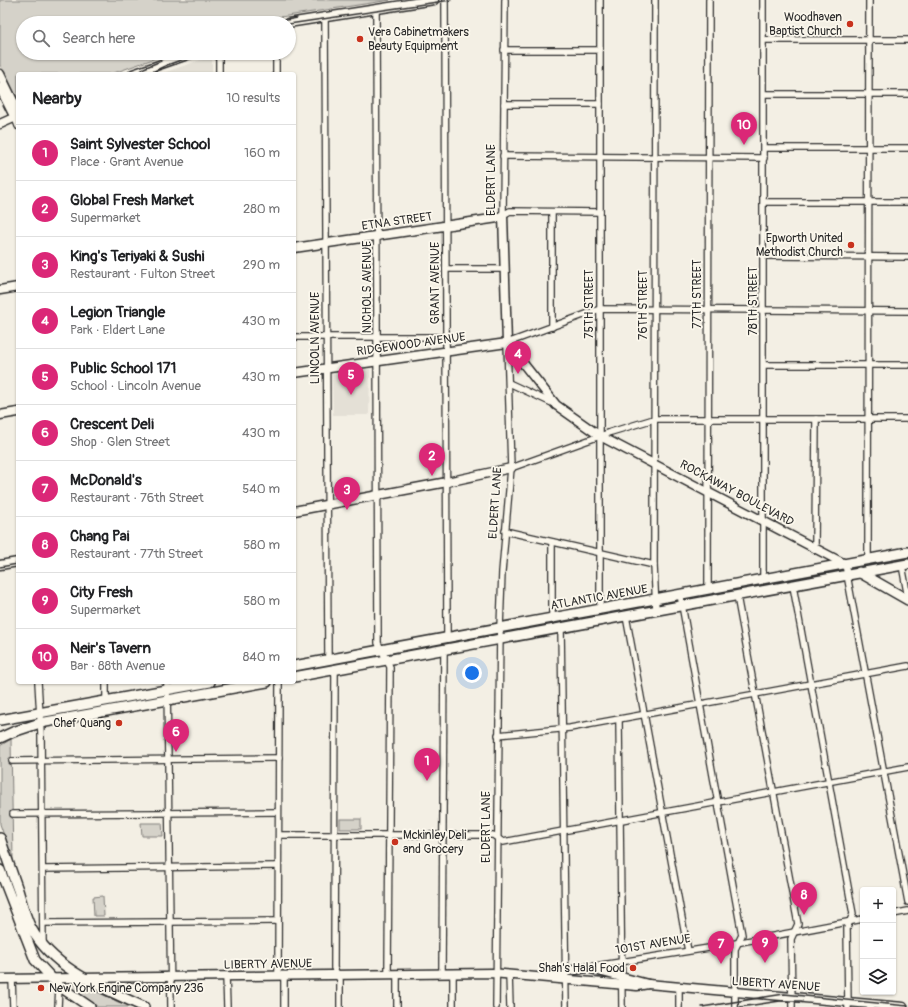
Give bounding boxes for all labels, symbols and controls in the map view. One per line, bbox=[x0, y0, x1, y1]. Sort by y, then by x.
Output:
place label: Woodhaven Baptist Church bbox=[769, 10, 842, 39]
search box bbox=[16, 16, 296, 60]
marker: Woodhaven Baptist Church bbox=[845, 19, 855, 29]
place label: Vera Cabinetmakers Beauty Equipment bbox=[368, 25, 469, 54]
icon: search bbox=[30, 27, 52, 49]
text: Search here bbox=[62, 29, 135, 48]
marker: Vera Cabinetmakers Beauty Equipment bbox=[355, 34, 365, 44]
text: Nearby bbox=[32, 88, 81, 109]
text: 10 results bbox=[226, 90, 280, 106]
pin: 10 bbox=[731, 112, 757, 145]
text: Saint Sylvester School bbox=[70, 135, 211, 154]
street label: ELDERT LANE bbox=[484, 144, 499, 216]
text: 1 bbox=[42, 145, 48, 161]
text: 160 m bbox=[244, 145, 280, 161]
text: Place · Grant Avenue bbox=[70, 154, 183, 170]
text: Global Fresh Market bbox=[70, 191, 194, 210]
text: 2 bbox=[41, 201, 49, 217]
text: 280 m bbox=[243, 201, 280, 217]
street label: ETNA STREET bbox=[361, 209, 434, 234]
text: Supermarket bbox=[70, 210, 141, 226]
place label: Epworth United Methodist Church bbox=[756, 231, 843, 260]
marker: Epworth United Methodist Church bbox=[846, 240, 856, 250]
street label: NICHOLS AVENUE bbox=[360, 241, 375, 333]
street label: GRANT AVENUE bbox=[428, 242, 443, 324]
text: King's Teriyaki & Sushi bbox=[70, 247, 204, 266]
text: 3 bbox=[41, 257, 49, 273]
text: 290 m bbox=[243, 257, 280, 273]
street label: 77TH STREET bbox=[690, 259, 705, 329]
text: Restaurant · Fulton Street bbox=[70, 266, 215, 282]
street label: 78TH STREET bbox=[746, 266, 761, 336]
street label: 75TH STREET bbox=[582, 269, 597, 339]
street label: 76TH STREET bbox=[636, 270, 651, 340]
street label: LINCOLN AVENUE bbox=[308, 292, 323, 384]
text: Legion Triangle bbox=[70, 303, 165, 322]
text: 4 bbox=[41, 313, 49, 329]
text: 430 m bbox=[242, 313, 280, 329]
text: Park · Eldert Lane bbox=[70, 322, 165, 338]
street label: RIDGEWOOD AVENUE bbox=[356, 329, 467, 360]
pin: 4 bbox=[505, 341, 531, 374]
text: Public School 171 bbox=[70, 359, 176, 378]
pin: 5 bbox=[338, 362, 364, 395]
text: 5 bbox=[41, 369, 49, 385]
text: 430 m bbox=[242, 369, 280, 385]
text: School · Lincoln Avenue bbox=[70, 378, 201, 394]
text: Crescent Deli bbox=[70, 415, 154, 434]
text: 6 bbox=[41, 425, 49, 441]
text: 430 m bbox=[242, 425, 280, 441]
text: Shop · Glen Street bbox=[70, 434, 170, 450]
pin: 2 bbox=[419, 443, 445, 476]
street label: ROCKAWAY BOULEVARD bbox=[677, 457, 797, 530]
street label: ELDERT LANE bbox=[486, 467, 505, 539]
text: McDonald's bbox=[70, 471, 142, 490]
pin: 3 bbox=[334, 477, 360, 510]
text: 7 bbox=[42, 481, 48, 497]
text: 540 m bbox=[242, 481, 280, 497]
text: Restaurant · 76th Street bbox=[70, 490, 204, 506]
text: Chang Pai bbox=[70, 527, 129, 546]
text: 8 bbox=[42, 537, 48, 553]
text: 580 m bbox=[243, 537, 280, 553]
text: Restaurant · 77th Street bbox=[70, 546, 203, 562]
street label: ATLANTIC AVENUE bbox=[549, 582, 649, 613]
text: City Fresh bbox=[70, 583, 133, 602]
text: 9 bbox=[42, 593, 48, 609]
text: 580 m bbox=[243, 593, 280, 609]
text: Supermarket bbox=[70, 602, 141, 618]
text: Neir's Tavern bbox=[70, 639, 151, 658]
text: 10 bbox=[38, 649, 52, 665]
text: 840 m bbox=[243, 649, 280, 665]
text: Bar · 88th Avenue bbox=[70, 658, 165, 674]
your location bbox=[462, 663, 482, 683]
place label: Chef Quang bbox=[53, 716, 111, 731]
marker: Chef Quang bbox=[114, 718, 124, 728]
pin: 6 bbox=[163, 719, 189, 752]
pin: 1 bbox=[414, 748, 440, 781]
street label: ELDERT LANE bbox=[479, 791, 494, 863]
place label: Mckinley Deli and Grocery bbox=[403, 828, 466, 857]
marker: Mckinley Deli and Grocery bbox=[390, 837, 400, 847]
pin: 8 bbox=[791, 882, 817, 915]
map controls bbox=[860, 887, 896, 995]
button: + bbox=[860, 887, 896, 923]
button: − bbox=[860, 923, 896, 959]
pin: 9 bbox=[752, 930, 778, 963]
street label: 101ST AVENUE bbox=[614, 931, 692, 958]
pin: 7 bbox=[708, 931, 734, 964]
street label: LIBERTY AVENUE bbox=[224, 956, 312, 973]
button: layers bbox=[860, 959, 896, 995]
place label: Shah's Halal Food bbox=[538, 961, 625, 976]
marker: Shah's Halal Food bbox=[628, 963, 638, 973]
street label: LIBERTY AVENUE bbox=[731, 974, 821, 995]
place label: New York Engine Company 236 bbox=[49, 981, 204, 996]
marker: New York Engine Company 236 bbox=[36, 983, 46, 993]

